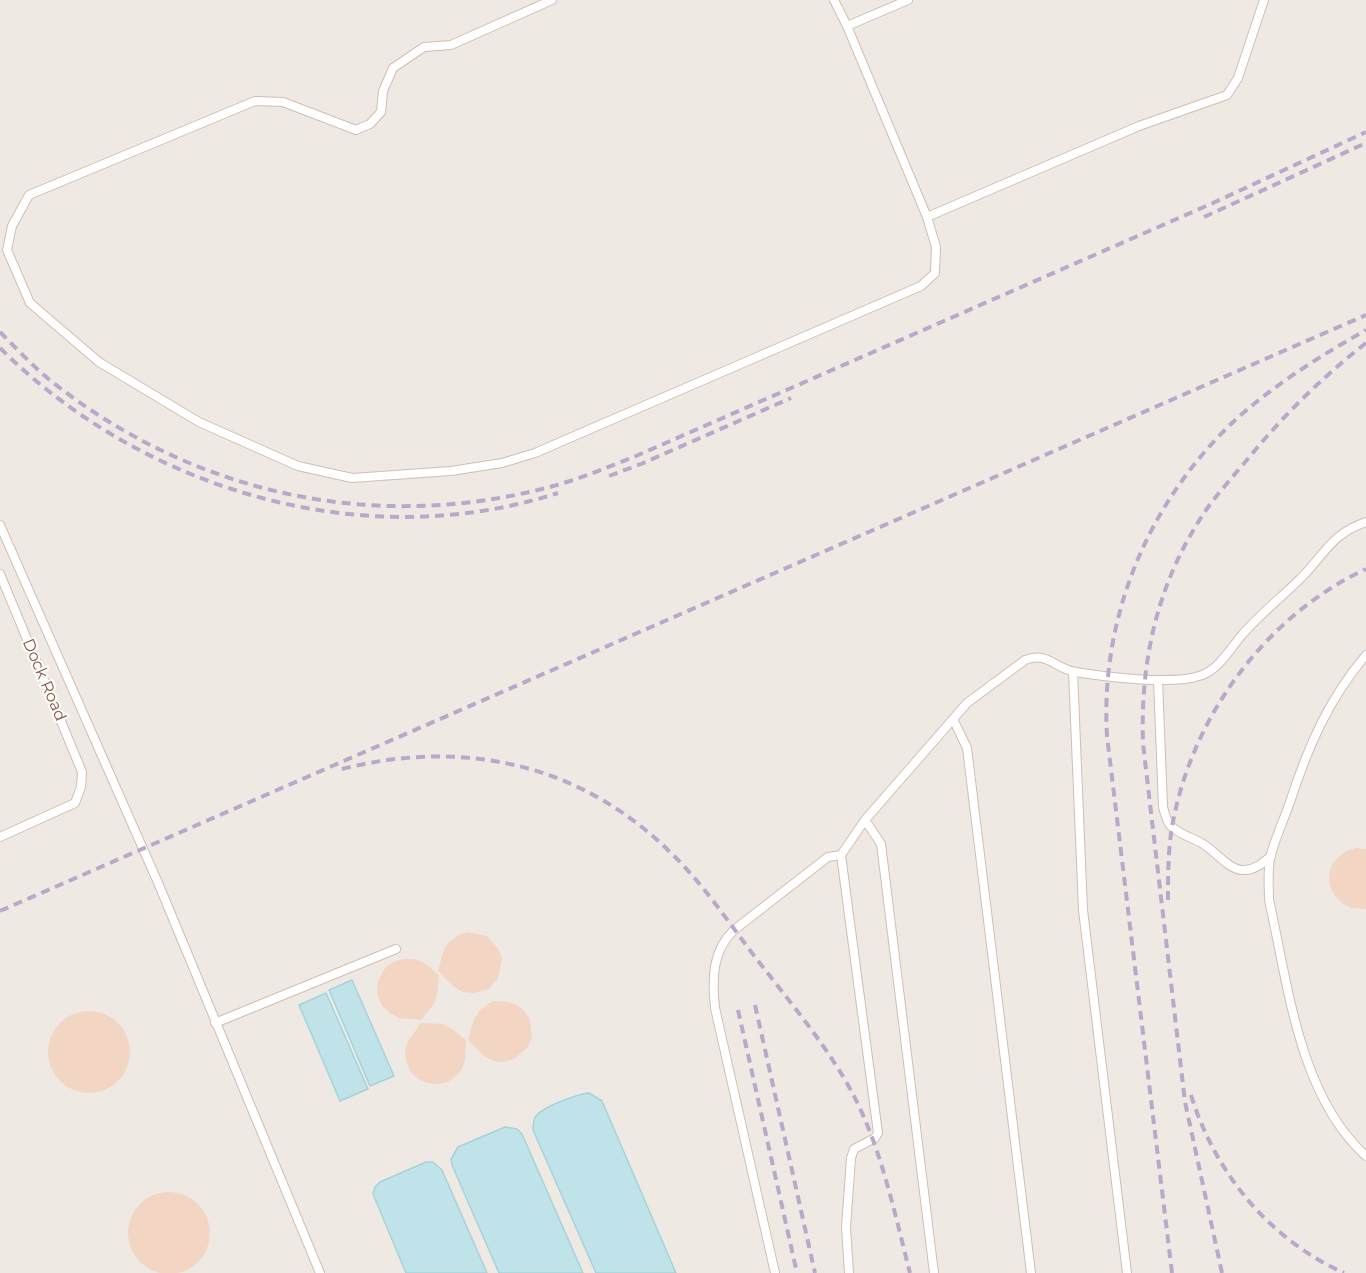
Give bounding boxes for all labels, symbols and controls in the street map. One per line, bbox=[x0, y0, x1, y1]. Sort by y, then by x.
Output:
street label: Dock Road bbox=[18, 636, 70, 724]

